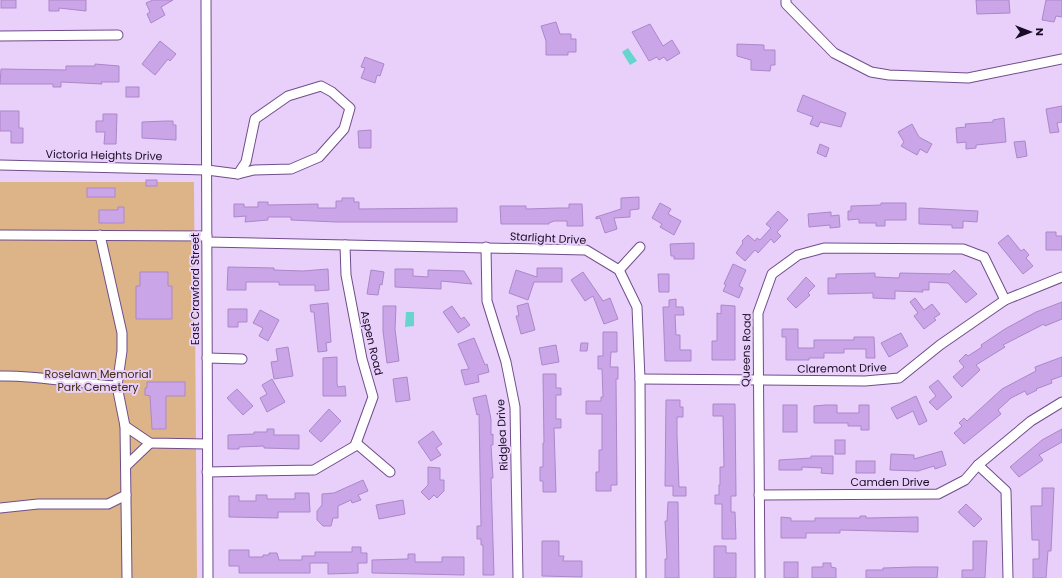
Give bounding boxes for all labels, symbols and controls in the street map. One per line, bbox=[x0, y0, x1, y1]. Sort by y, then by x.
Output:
north arrow bbox=[1010, 12, 1050, 52]
text: N bbox=[1032, 28, 1048, 36]
street label: Victoria Heights Drive bbox=[45, 146, 163, 164]
street label: Starlight Drive bbox=[509, 228, 587, 248]
street label: East Crawford Street bbox=[187, 233, 203, 345]
street label: Aspen Road bbox=[357, 309, 387, 377]
street label: Queens Road bbox=[737, 313, 755, 387]
street label: Claremont Drive bbox=[797, 359, 887, 377]
park label: Roselawn Memorial Park Cemetery bbox=[44, 366, 152, 395]
street label: Ridglea Drive bbox=[492, 399, 512, 471]
street label: Camden Drive bbox=[850, 474, 930, 490]

